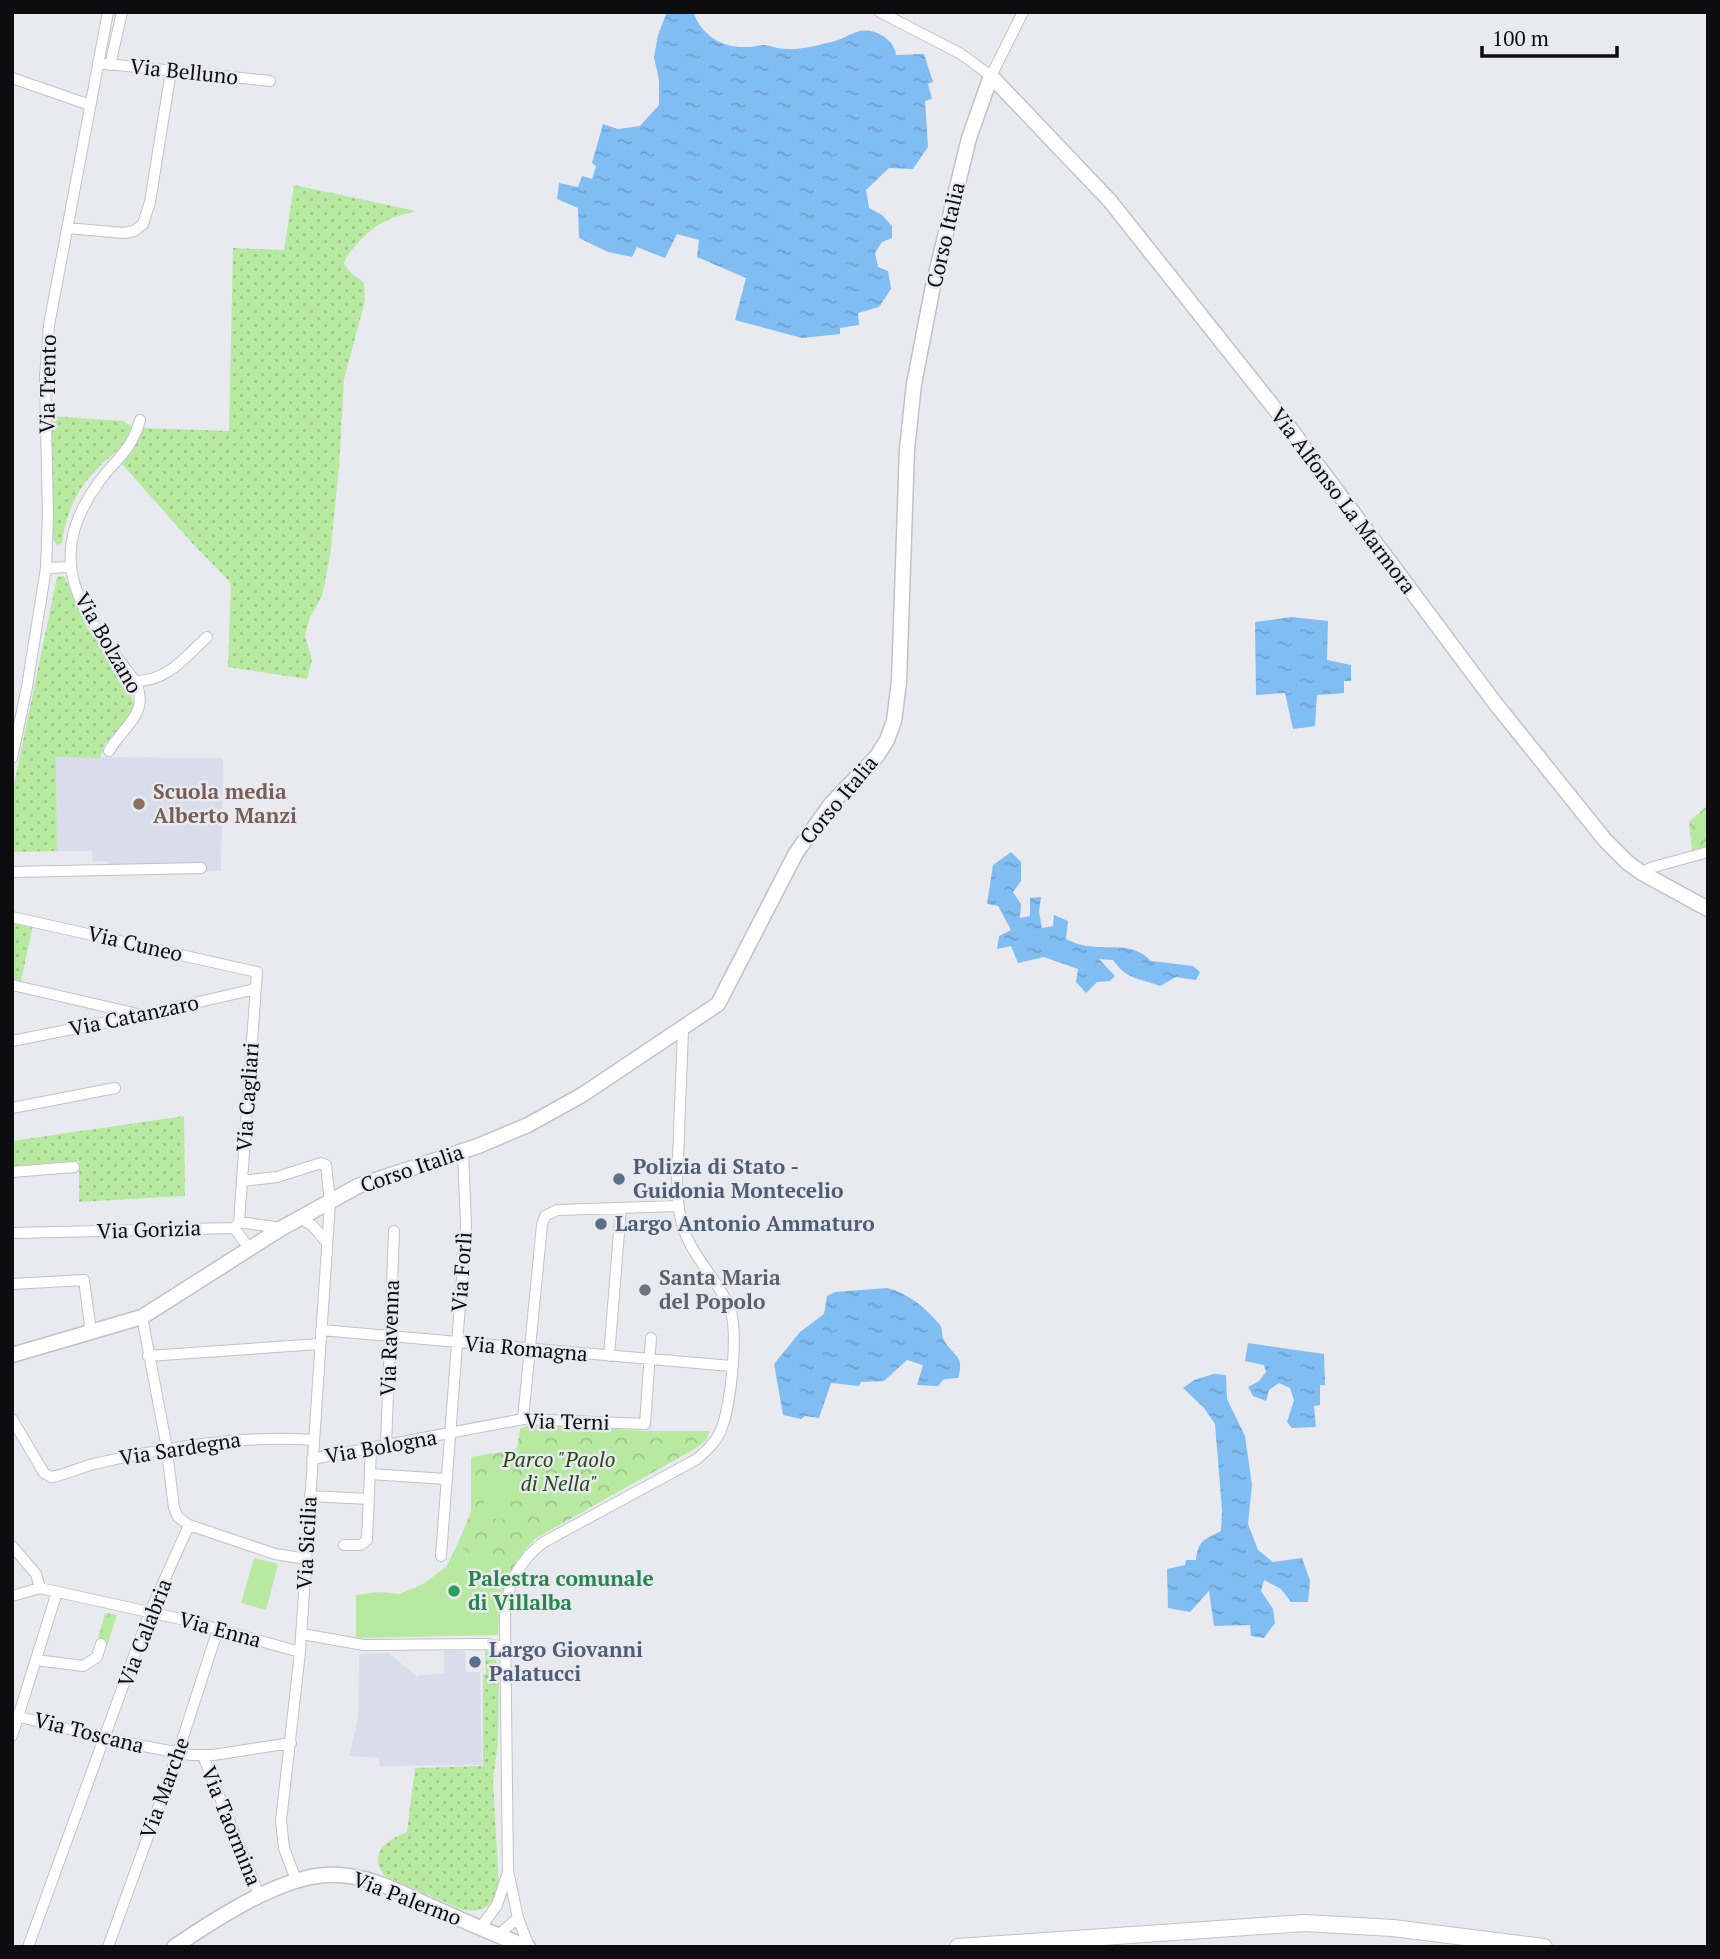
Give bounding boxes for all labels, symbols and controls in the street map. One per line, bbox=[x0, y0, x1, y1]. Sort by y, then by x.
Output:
scale bar bbox=[1482, 14, 1617, 58]
text: 100 m bbox=[1492, 24, 1549, 52]
street label: Via Belluno bbox=[129, 51, 240, 91]
street label: Corso Italia bbox=[919, 179, 971, 290]
street label: Via Trento bbox=[32, 334, 62, 434]
street label: Via Alfonso La Marmora bbox=[1265, 402, 1423, 599]
street label: Via Bolzano bbox=[69, 587, 149, 698]
street label: Corso Italia bbox=[793, 749, 884, 850]
place label: Scuola media Alberto Manzi bbox=[153, 777, 297, 829]
marker: Scuola media Alberto Manzi bbox=[131, 796, 147, 812]
street label: Via Cuneo bbox=[85, 919, 185, 968]
street label: Via Catanzaro bbox=[66, 988, 201, 1042]
street label: Via Cagliari bbox=[229, 1041, 265, 1152]
street label: Corso Italia bbox=[356, 1137, 467, 1199]
place label: Polizia di Stato - Guidonia Montecelio bbox=[633, 1152, 844, 1204]
marker: Polizia di Stato - Guidonia Montecelio bbox=[611, 1171, 627, 1187]
place label: Largo Antonio Ammaturo bbox=[615, 1209, 875, 1237]
street label: Via Gorizia bbox=[97, 1213, 202, 1245]
marker: Largo Antonio Ammaturo bbox=[593, 1216, 609, 1232]
street label: Via Forlì bbox=[444, 1231, 478, 1313]
place label: Santa Maria del Popolo bbox=[659, 1263, 781, 1315]
street label: Via Ravenna bbox=[373, 1279, 405, 1397]
marker: Santa Maria del Popolo bbox=[637, 1282, 653, 1298]
street label: Via Romagna bbox=[463, 1329, 589, 1367]
street label: Via Terni bbox=[524, 1406, 610, 1436]
street label: Via Bologna bbox=[323, 1422, 439, 1470]
street label: Via Sardegna bbox=[117, 1425, 243, 1471]
park label: Parco "Paolo di Nella" bbox=[502, 1445, 615, 1497]
street label: Via Sicilia bbox=[290, 1495, 322, 1590]
place label: Palestra comunale di Villalba bbox=[468, 1564, 654, 1616]
street label: Via Calabria bbox=[111, 1574, 178, 1691]
marker: Palestra comunale di Villalba bbox=[446, 1583, 462, 1599]
street label: Via Enna bbox=[176, 1605, 265, 1654]
place label: Largo Giovanni Palatucci bbox=[489, 1635, 643, 1687]
marker: Largo Giovanni Palatucci bbox=[467, 1654, 483, 1670]
street label: Via Toscana bbox=[31, 1705, 147, 1759]
street label: Via Marche bbox=[133, 1733, 195, 1842]
street label: Via Taormina bbox=[195, 1762, 269, 1890]
street label: Via Palermo bbox=[349, 1865, 466, 1932]

